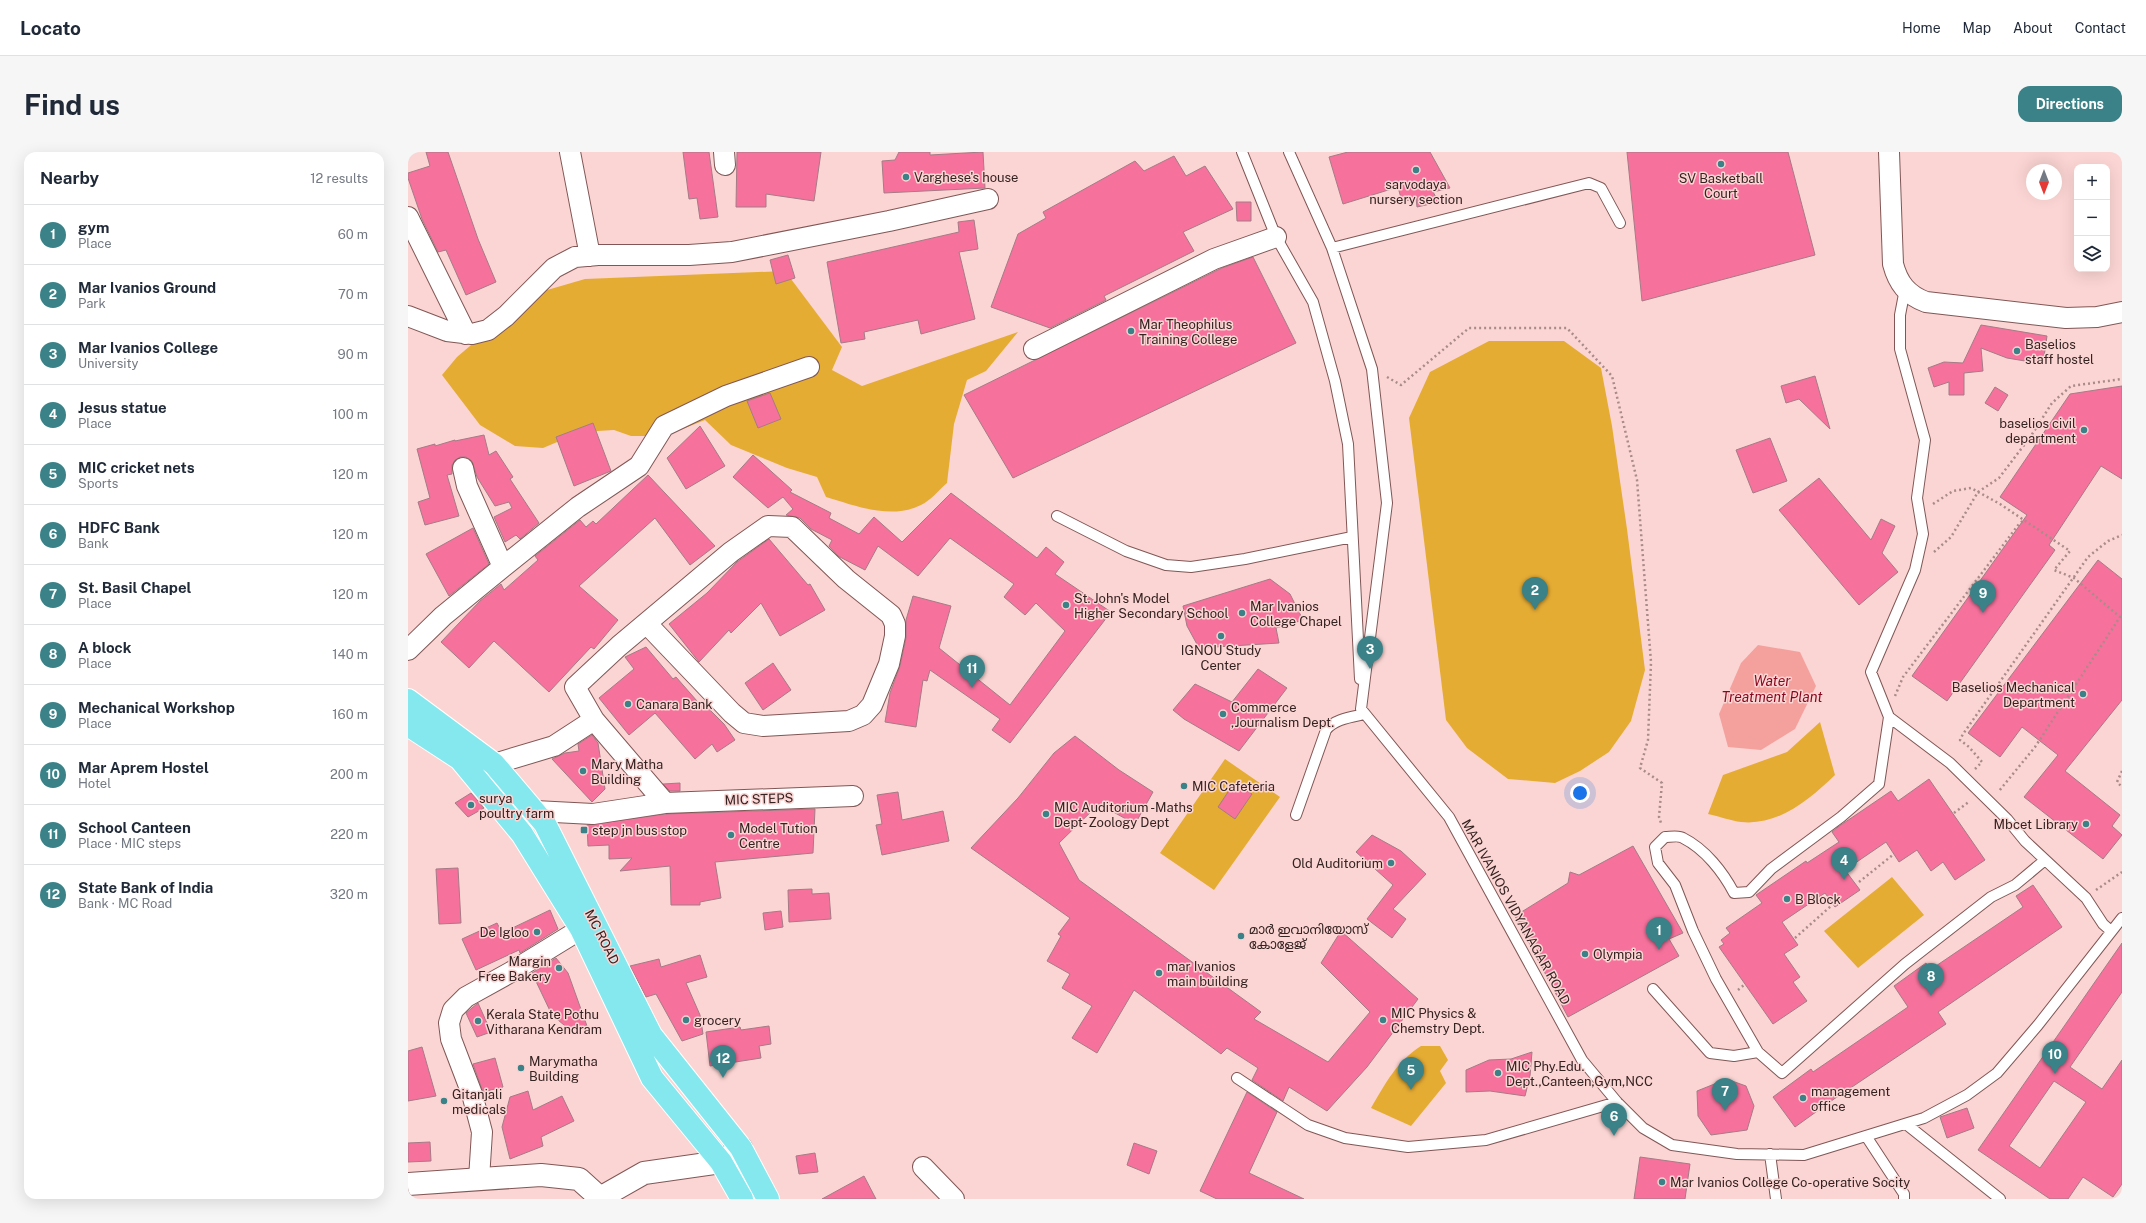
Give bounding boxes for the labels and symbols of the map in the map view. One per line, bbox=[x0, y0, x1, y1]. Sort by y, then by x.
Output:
marker: SV Basketball Court bbox=[1716, 159, 1726, 169]
north arrow bbox=[2026, 164, 2062, 200]
marker: sarvodaya nursery section bbox=[1411, 165, 1421, 175]
place label: Varghese's house bbox=[914, 170, 1018, 185]
place label: SV Basketball Court bbox=[1679, 171, 1763, 201]
marker: Varghese's house bbox=[901, 172, 911, 182]
place label: sarvodaya nursery section bbox=[1369, 177, 1463, 207]
place label: Mar Theophilus Training College bbox=[1139, 317, 1237, 347]
marker: Mar Theophilus Training College bbox=[1126, 326, 1136, 336]
place label: Baselios staff hostel bbox=[2025, 337, 2094, 367]
marker: Baselios staff hostel bbox=[2012, 346, 2022, 356]
place label: baselios civil department bbox=[1999, 416, 2076, 446]
marker: baselios civil department bbox=[2079, 425, 2089, 435]
pin: 2 bbox=[1522, 577, 1548, 610]
pin: 9 bbox=[1970, 580, 1996, 613]
place label: St. John's Model Higher Secondary School bbox=[1074, 591, 1228, 621]
place label: Mar Ivanios College Chapel bbox=[1250, 599, 1342, 629]
marker: St. John's Model Higher Secondary School bbox=[1061, 600, 1071, 610]
marker: Mar Ivanios College Chapel bbox=[1237, 608, 1247, 618]
marker: IGNOU Study Center bbox=[1216, 631, 1226, 641]
pin: 3 bbox=[1357, 636, 1383, 669]
place label: IGNOU Study Center bbox=[1181, 643, 1261, 673]
pin: 11 bbox=[959, 655, 985, 688]
water label: Water Treatment Plant bbox=[1722, 673, 1823, 705]
place label: Baselios Mechanical Department bbox=[1952, 680, 2075, 710]
marker: Baselios Mechanical Department bbox=[2078, 689, 2088, 699]
place label: Canara Bank bbox=[636, 697, 713, 712]
marker: Canara Bank bbox=[623, 699, 633, 709]
place label: Commerce ,Journalism Dept. bbox=[1231, 700, 1334, 730]
marker: Commerce ,Journalism Dept. bbox=[1218, 709, 1228, 719]
place label: Mary Matha Building bbox=[591, 757, 663, 787]
marker: Mary Matha Building bbox=[578, 766, 588, 776]
place label: MIC Cafeteria bbox=[1192, 779, 1275, 794]
marker: MIC Cafeteria bbox=[1179, 781, 1189, 791]
your location bbox=[1570, 783, 1590, 803]
street label: MIC STEPS bbox=[724, 790, 794, 808]
place label: surya poultry farm bbox=[479, 791, 554, 821]
marker: surya poultry farm bbox=[466, 800, 476, 810]
place label: MIC Auditorium -Maths Dept- Zoology Dept bbox=[1054, 800, 1193, 830]
marker: MIC Auditorium -Maths Dept- Zoology Dept bbox=[1041, 809, 1051, 819]
street label: MAR IVANIOS VIDYANAGAR ROAD bbox=[1459, 817, 1573, 1007]
place label: Mbcet Library bbox=[1994, 817, 2078, 832]
marker: Mbcet Library bbox=[2081, 819, 2091, 829]
place label: Model Tution Centre bbox=[739, 821, 818, 851]
place label: step jn bus stop bbox=[592, 823, 687, 838]
marker: step jn bus stop bbox=[579, 825, 589, 835]
marker: Model Tution Centre bbox=[726, 830, 736, 840]
pin: 4 bbox=[1831, 847, 1857, 880]
place label: Old Auditorium bbox=[1292, 856, 1383, 871]
marker: Old Auditorium bbox=[1386, 858, 1396, 868]
place label: B Block bbox=[1795, 892, 1841, 907]
marker: B Block bbox=[1782, 894, 1792, 904]
street label: MC ROAD bbox=[582, 907, 622, 967]
pin: 1 bbox=[1646, 917, 1672, 950]
place label: മാർ ഇവാനിയോസ് കോളേജ് bbox=[1249, 922, 1369, 952]
place label: De Igloo bbox=[480, 925, 529, 940]
marker: De Igloo bbox=[532, 927, 542, 937]
marker: മാർ ഇവാനിയോസ് കോളേജ് bbox=[1236, 931, 1246, 941]
place label: Olympia bbox=[1593, 947, 1642, 962]
marker: Olympia bbox=[1580, 949, 1590, 959]
place label: Margin Free Bakery bbox=[478, 954, 551, 984]
place label: mar Ivanios main building bbox=[1167, 959, 1248, 989]
marker: Margin Free Bakery bbox=[554, 963, 564, 973]
pin: 8 bbox=[1918, 963, 1944, 996]
marker: mar Ivanios main building bbox=[1154, 968, 1164, 978]
place label: MIC Physics & Chemstry Dept. bbox=[1391, 1006, 1485, 1036]
place label: Kerala State Pothu Vitharana Kendram bbox=[486, 1007, 602, 1037]
place label: grocery bbox=[694, 1013, 741, 1028]
marker: grocery bbox=[681, 1015, 691, 1025]
marker: MIC Physics & Chemstry Dept. bbox=[1378, 1015, 1388, 1025]
marker: Kerala State Pothu Vitharana Kendram bbox=[473, 1016, 483, 1026]
pin: 10 bbox=[2042, 1041, 2068, 1074]
pin: 12 bbox=[710, 1045, 736, 1078]
place label: Marymatha Building bbox=[529, 1054, 598, 1084]
pin: 5 bbox=[1398, 1057, 1424, 1090]
place label: MIC Phy.Edu. Dept.,Canteen,Gym,NCC bbox=[1506, 1059, 1653, 1089]
marker: Marymatha Building bbox=[516, 1063, 526, 1073]
marker: MIC Phy.Edu. Dept.,Canteen,Gym,NCC bbox=[1493, 1068, 1503, 1078]
pin: 7 bbox=[1712, 1078, 1738, 1111]
place label: management office bbox=[1811, 1084, 1890, 1114]
place label: Gitanjali medicals bbox=[452, 1087, 506, 1117]
marker: management office bbox=[1798, 1093, 1808, 1103]
marker: Gitanjali medicals bbox=[439, 1096, 449, 1106]
pin: 6 bbox=[1601, 1103, 1627, 1136]
place label: Mar Ivanios College Co-operative Socity bbox=[1670, 1175, 1910, 1190]
marker: Mar Ivanios College Co-operative Socity bbox=[1657, 1177, 1667, 1187]

